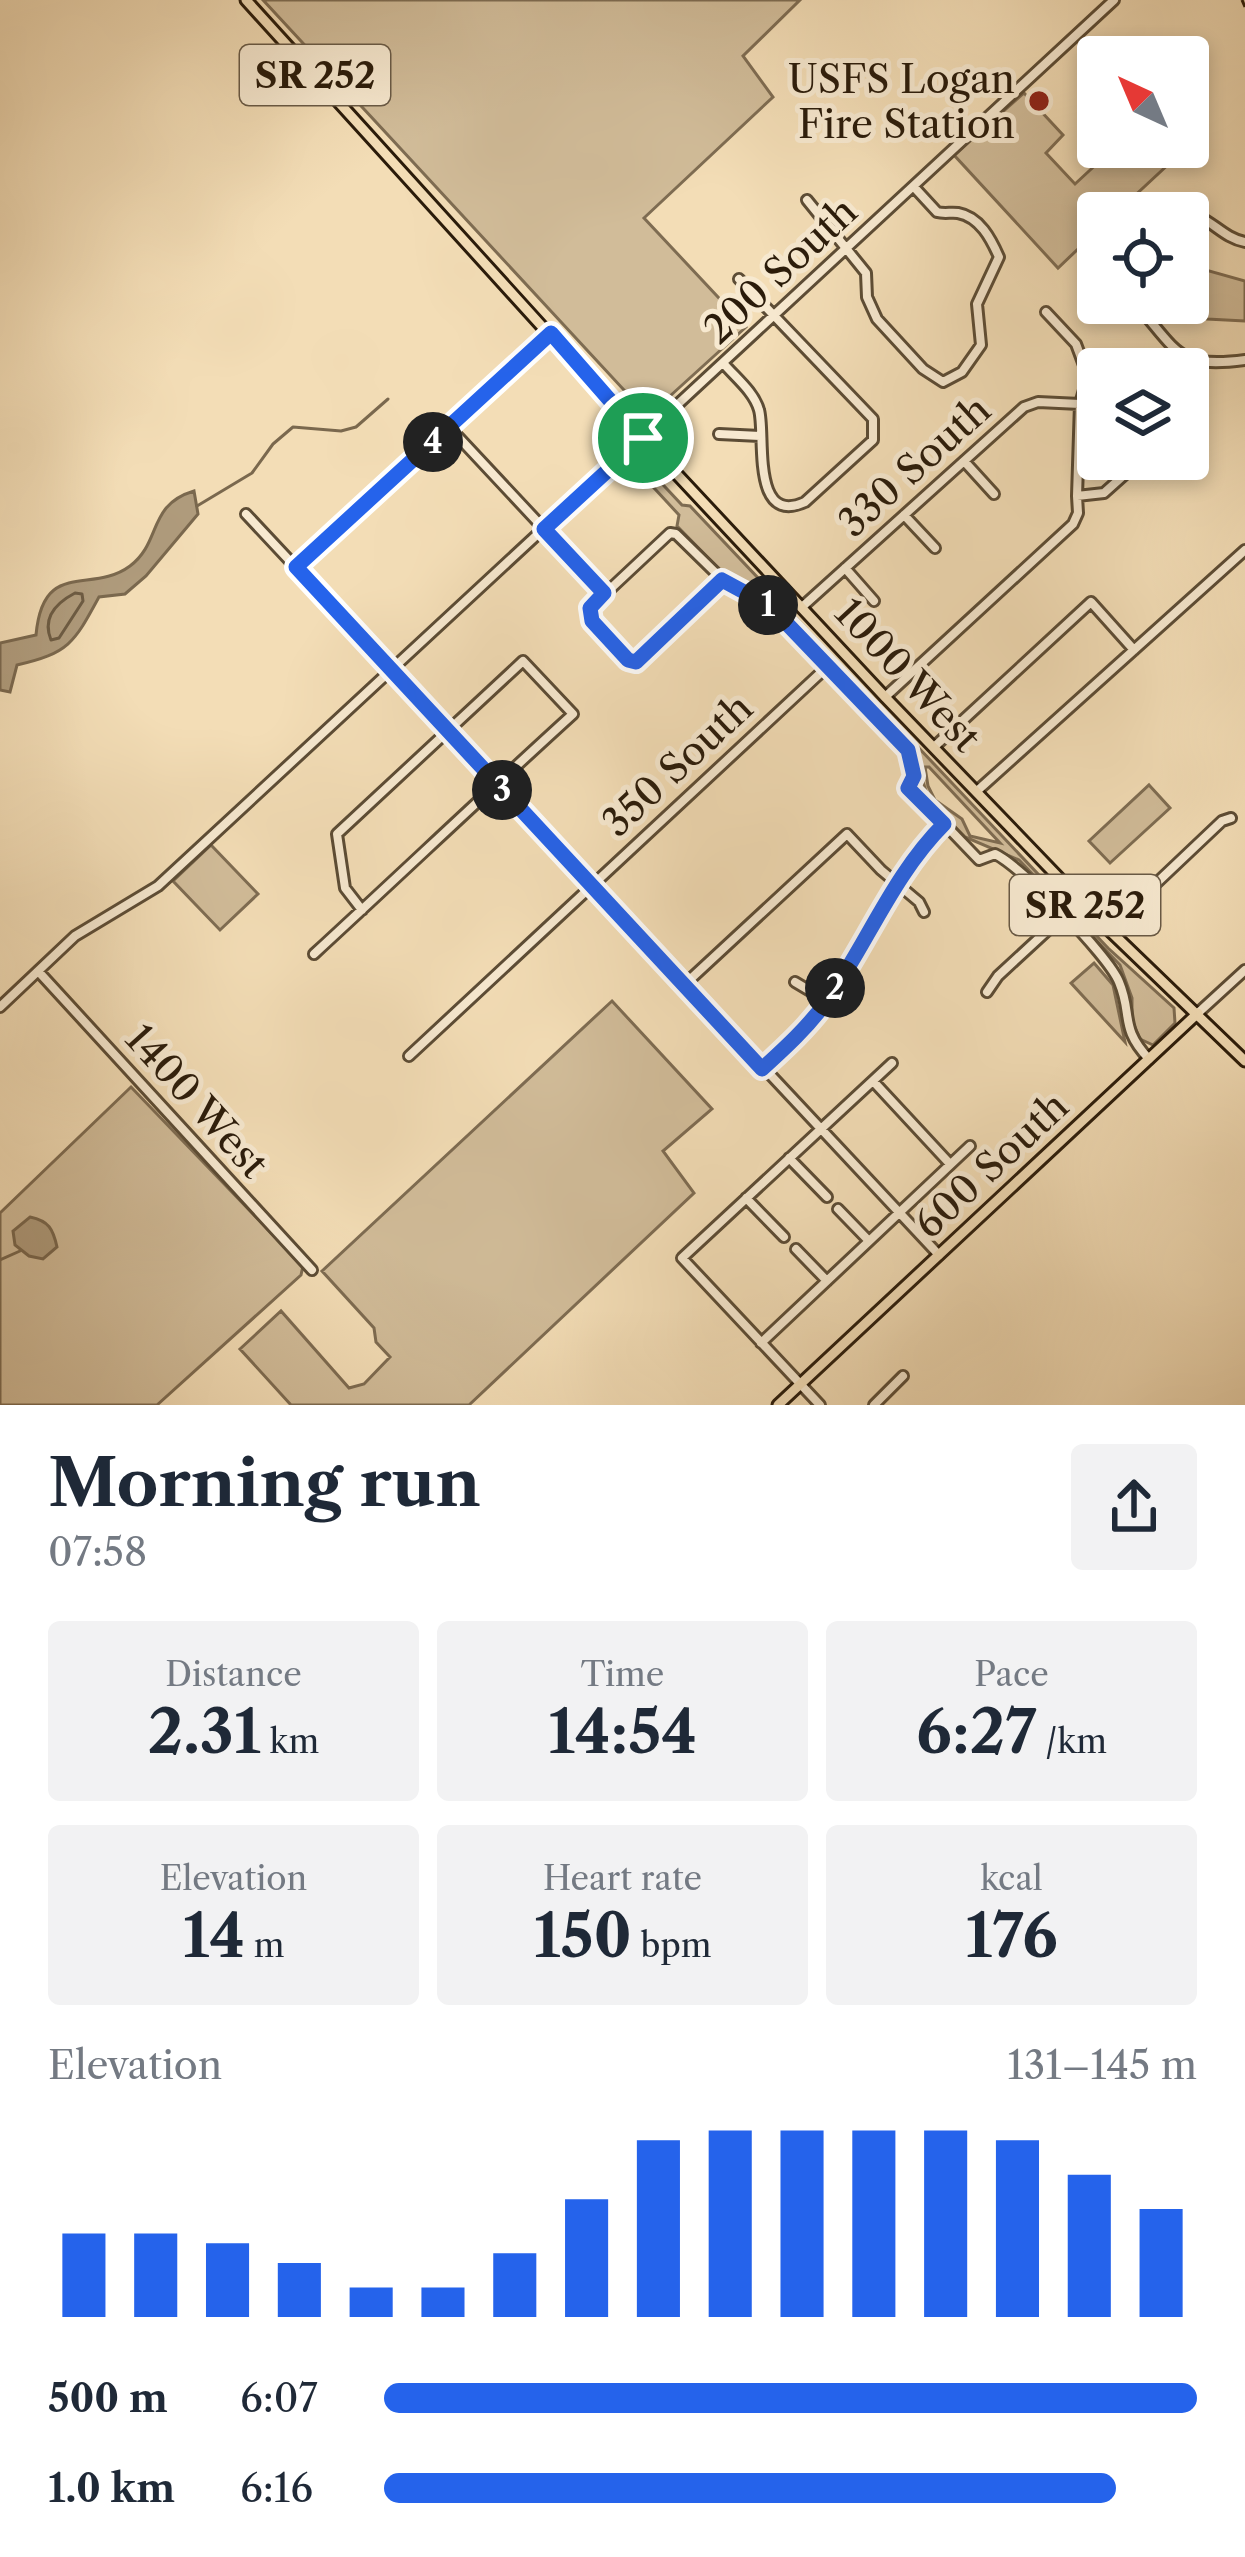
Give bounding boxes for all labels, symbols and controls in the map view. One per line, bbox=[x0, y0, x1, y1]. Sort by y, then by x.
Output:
north arrow bbox=[1077, 36, 1209, 168]
map controls bbox=[1077, 36, 1209, 480]
road number: SR 252 bbox=[240, 45, 390, 105]
place label: USFS Logan Fire Station bbox=[788, 55, 1015, 148]
marker: USFS Logan Fire Station bbox=[1026, 88, 1052, 114]
street label: 200 South bbox=[694, 187, 866, 353]
button: locate bbox=[1077, 192, 1209, 324]
button: layers bbox=[1077, 348, 1209, 480]
street label: 330 South bbox=[828, 385, 1000, 547]
pin bbox=[592, 387, 694, 489]
icon: arrive bbox=[610, 405, 676, 471]
pin: 4 bbox=[403, 412, 463, 472]
text: 4 bbox=[423, 421, 443, 462]
pin: 1 bbox=[738, 575, 798, 635]
text: 1 bbox=[761, 584, 775, 625]
street label: 1000 West bbox=[825, 589, 991, 761]
street label: 350 South bbox=[592, 684, 762, 846]
pin: 3 bbox=[472, 760, 532, 820]
text: 3 bbox=[493, 769, 511, 810]
road number: SR 252 bbox=[1010, 875, 1160, 935]
pin: 2 bbox=[805, 958, 865, 1018]
text: 2 bbox=[825, 967, 845, 1008]
street label: 1400 West bbox=[116, 1015, 278, 1187]
street label: 600 South bbox=[904, 1082, 1078, 1248]
text: Morning run bbox=[48, 1442, 481, 1523]
button: share bbox=[1071, 1444, 1197, 1570]
text: 07:58 bbox=[48, 1528, 147, 1576]
text: Distance bbox=[165, 1654, 302, 1695]
text: Time bbox=[581, 1654, 664, 1695]
text: Pace bbox=[974, 1654, 1049, 1695]
text: 2.31 bbox=[148, 1695, 261, 1769]
text: 14:54 bbox=[548, 1695, 697, 1769]
text: 6:27 bbox=[916, 1695, 1036, 1769]
text: km bbox=[261, 1721, 319, 1762]
text: /km bbox=[1036, 1721, 1107, 1762]
text: Elevation bbox=[160, 1858, 307, 1899]
text: Heart rate bbox=[543, 1858, 702, 1899]
text: kcal bbox=[980, 1858, 1043, 1899]
text: 14 bbox=[182, 1899, 245, 1973]
text: 150 bbox=[533, 1899, 632, 1973]
text: 176 bbox=[965, 1899, 1058, 1973]
text: m bbox=[245, 1925, 285, 1966]
text: bpm bbox=[632, 1925, 712, 1966]
text: Elevation bbox=[48, 2041, 222, 2089]
text: 131–145 m bbox=[1007, 2041, 1197, 2089]
text: 500 m bbox=[48, 2374, 168, 2422]
text: 6:07 bbox=[240, 2374, 318, 2422]
text: 1.0 km bbox=[48, 2464, 175, 2512]
text: 6:16 bbox=[240, 2464, 313, 2512]

